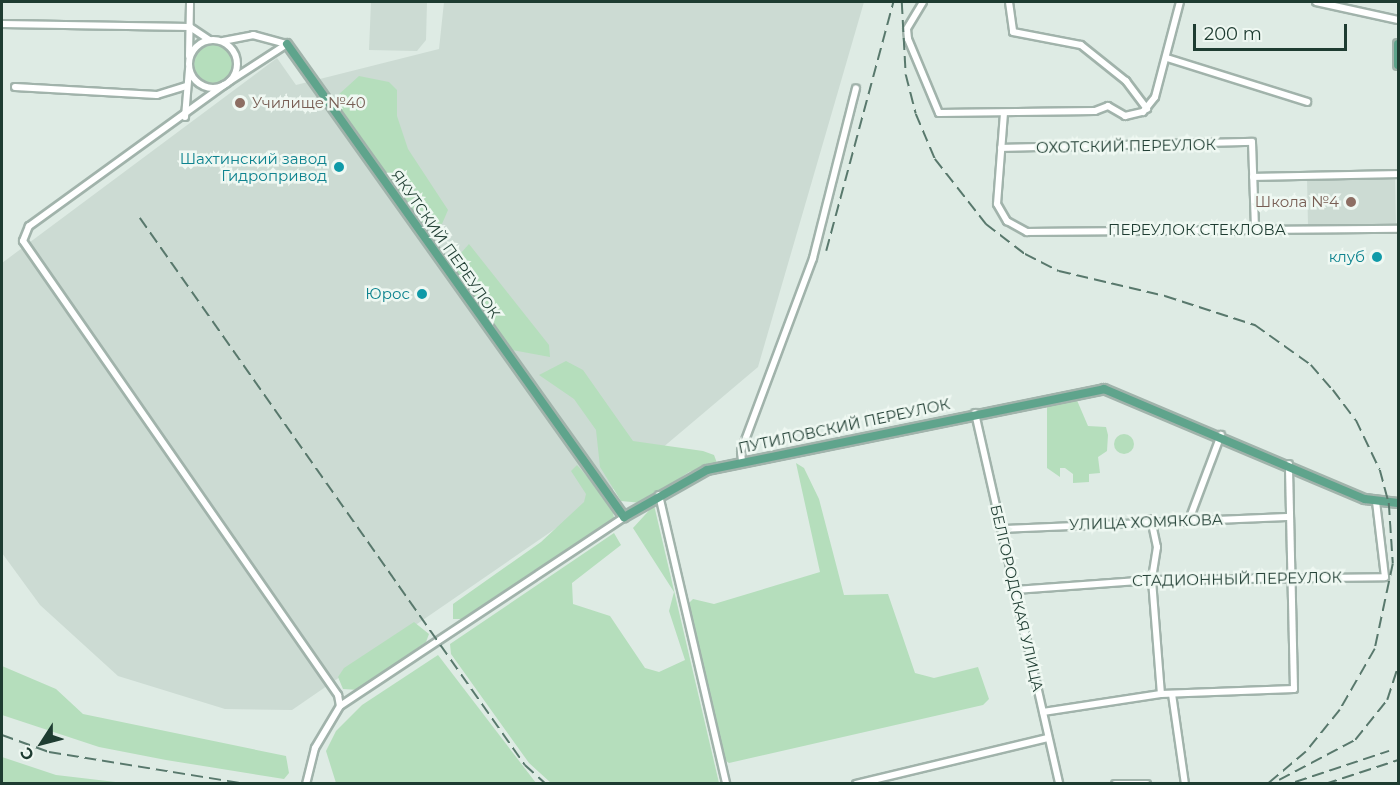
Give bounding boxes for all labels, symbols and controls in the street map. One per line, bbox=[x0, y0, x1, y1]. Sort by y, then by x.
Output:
scale bar bbox=[1196, 12, 1350, 50]
text: 200 m bbox=[1204, 23, 1262, 45]
place label: Училище №40 bbox=[252, 94, 366, 112]
marker: Училище №40 bbox=[233, 96, 247, 110]
street label: ОХОТСКИЙ ПЕРЕУЛОК bbox=[1036, 135, 1216, 157]
place label: Шахтинский завод Гидропривод bbox=[180, 149, 327, 184]
marker: Шахтинский завод Гидропривод bbox=[332, 160, 346, 174]
street label: ЯКУТСКИЙ ПЕРЕУЛОК bbox=[388, 166, 504, 322]
place label: Школа №4 bbox=[1255, 193, 1339, 211]
marker: Школа №4 bbox=[1344, 195, 1358, 209]
street label: ПЕРЕУЛОК СТЕКЛОВА bbox=[1108, 221, 1286, 239]
place label: клуб bbox=[1329, 248, 1365, 266]
marker: клуб bbox=[1370, 250, 1384, 264]
place label: Юрос bbox=[365, 285, 410, 303]
marker: Юрос bbox=[415, 287, 429, 301]
street label: ПУТИЛОВСКИЙ ПЕРЕУЛОК bbox=[736, 395, 952, 457]
street label: БЕЛГОРОДСКАЯ УЛИЦА bbox=[987, 503, 1047, 693]
street label: УЛИЦА ХОМЯКОВА bbox=[1069, 510, 1223, 534]
street label: СТАДИОННЫЙ ПЕРЕУЛОК bbox=[1132, 568, 1342, 590]
north arrow bbox=[12, 713, 72, 773]
text: С bbox=[16, 744, 38, 764]

